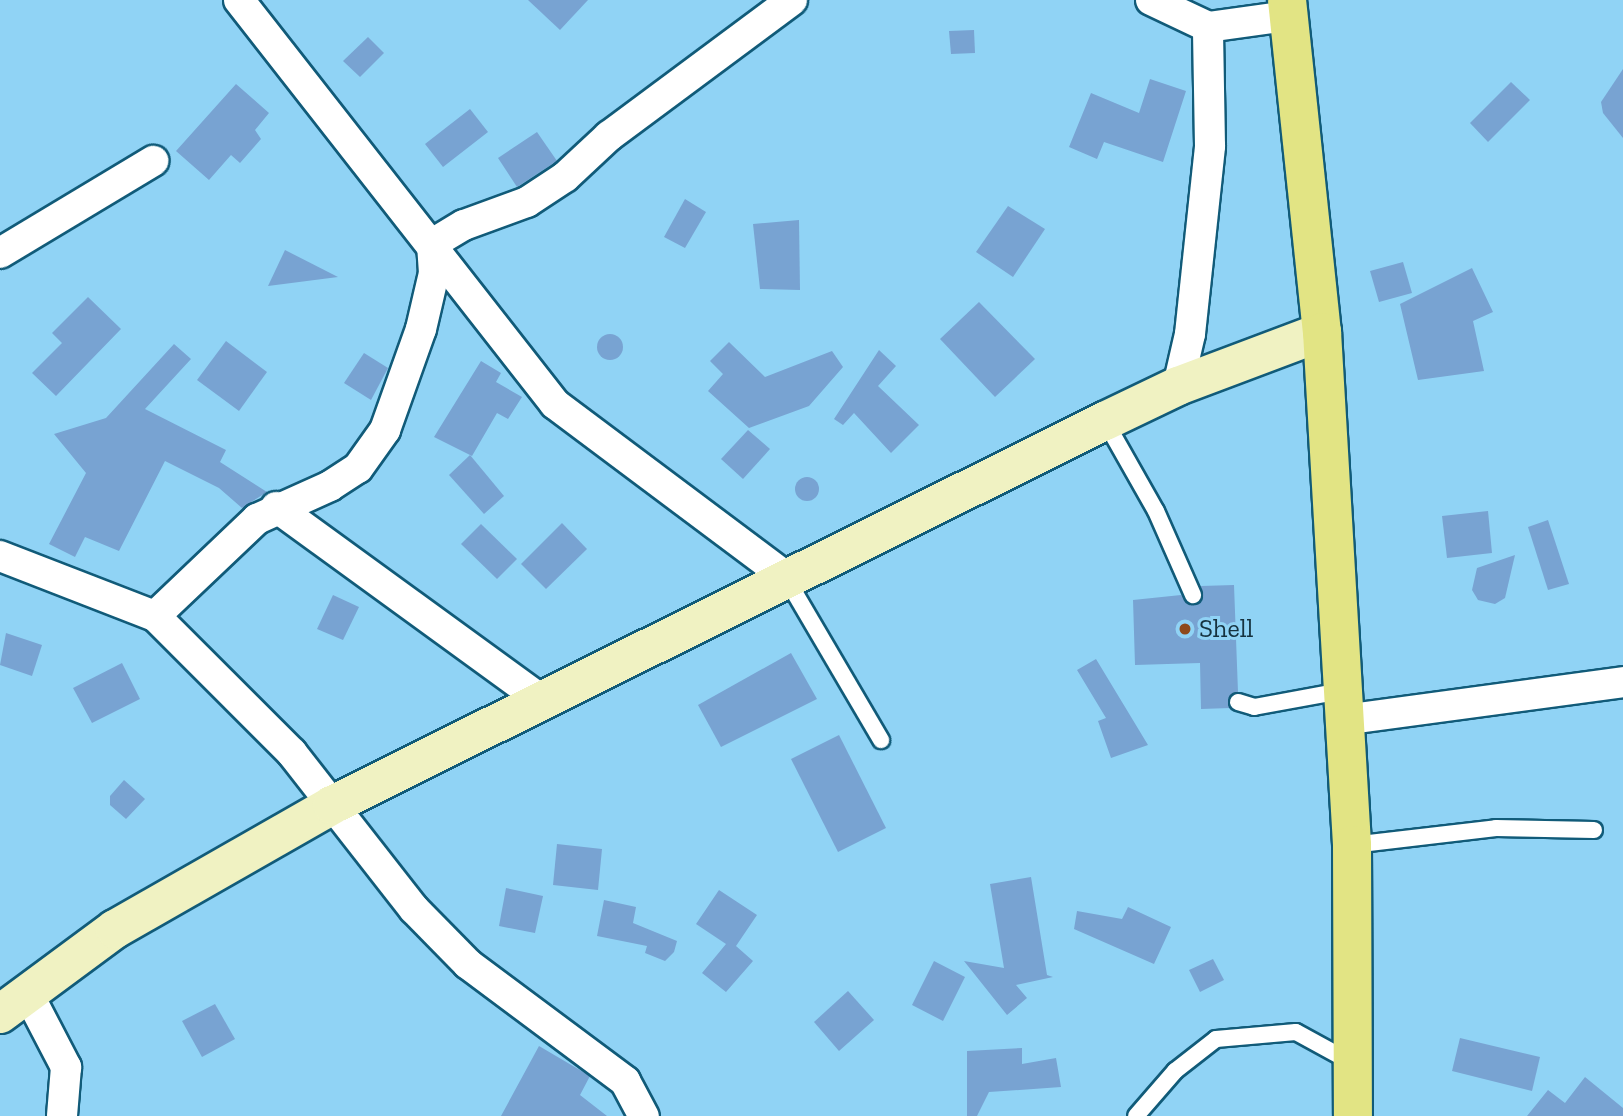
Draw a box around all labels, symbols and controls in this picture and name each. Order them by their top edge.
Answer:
place label: Shell [1199,613,1253,645]
marker: Shell [1177,621,1193,637]

